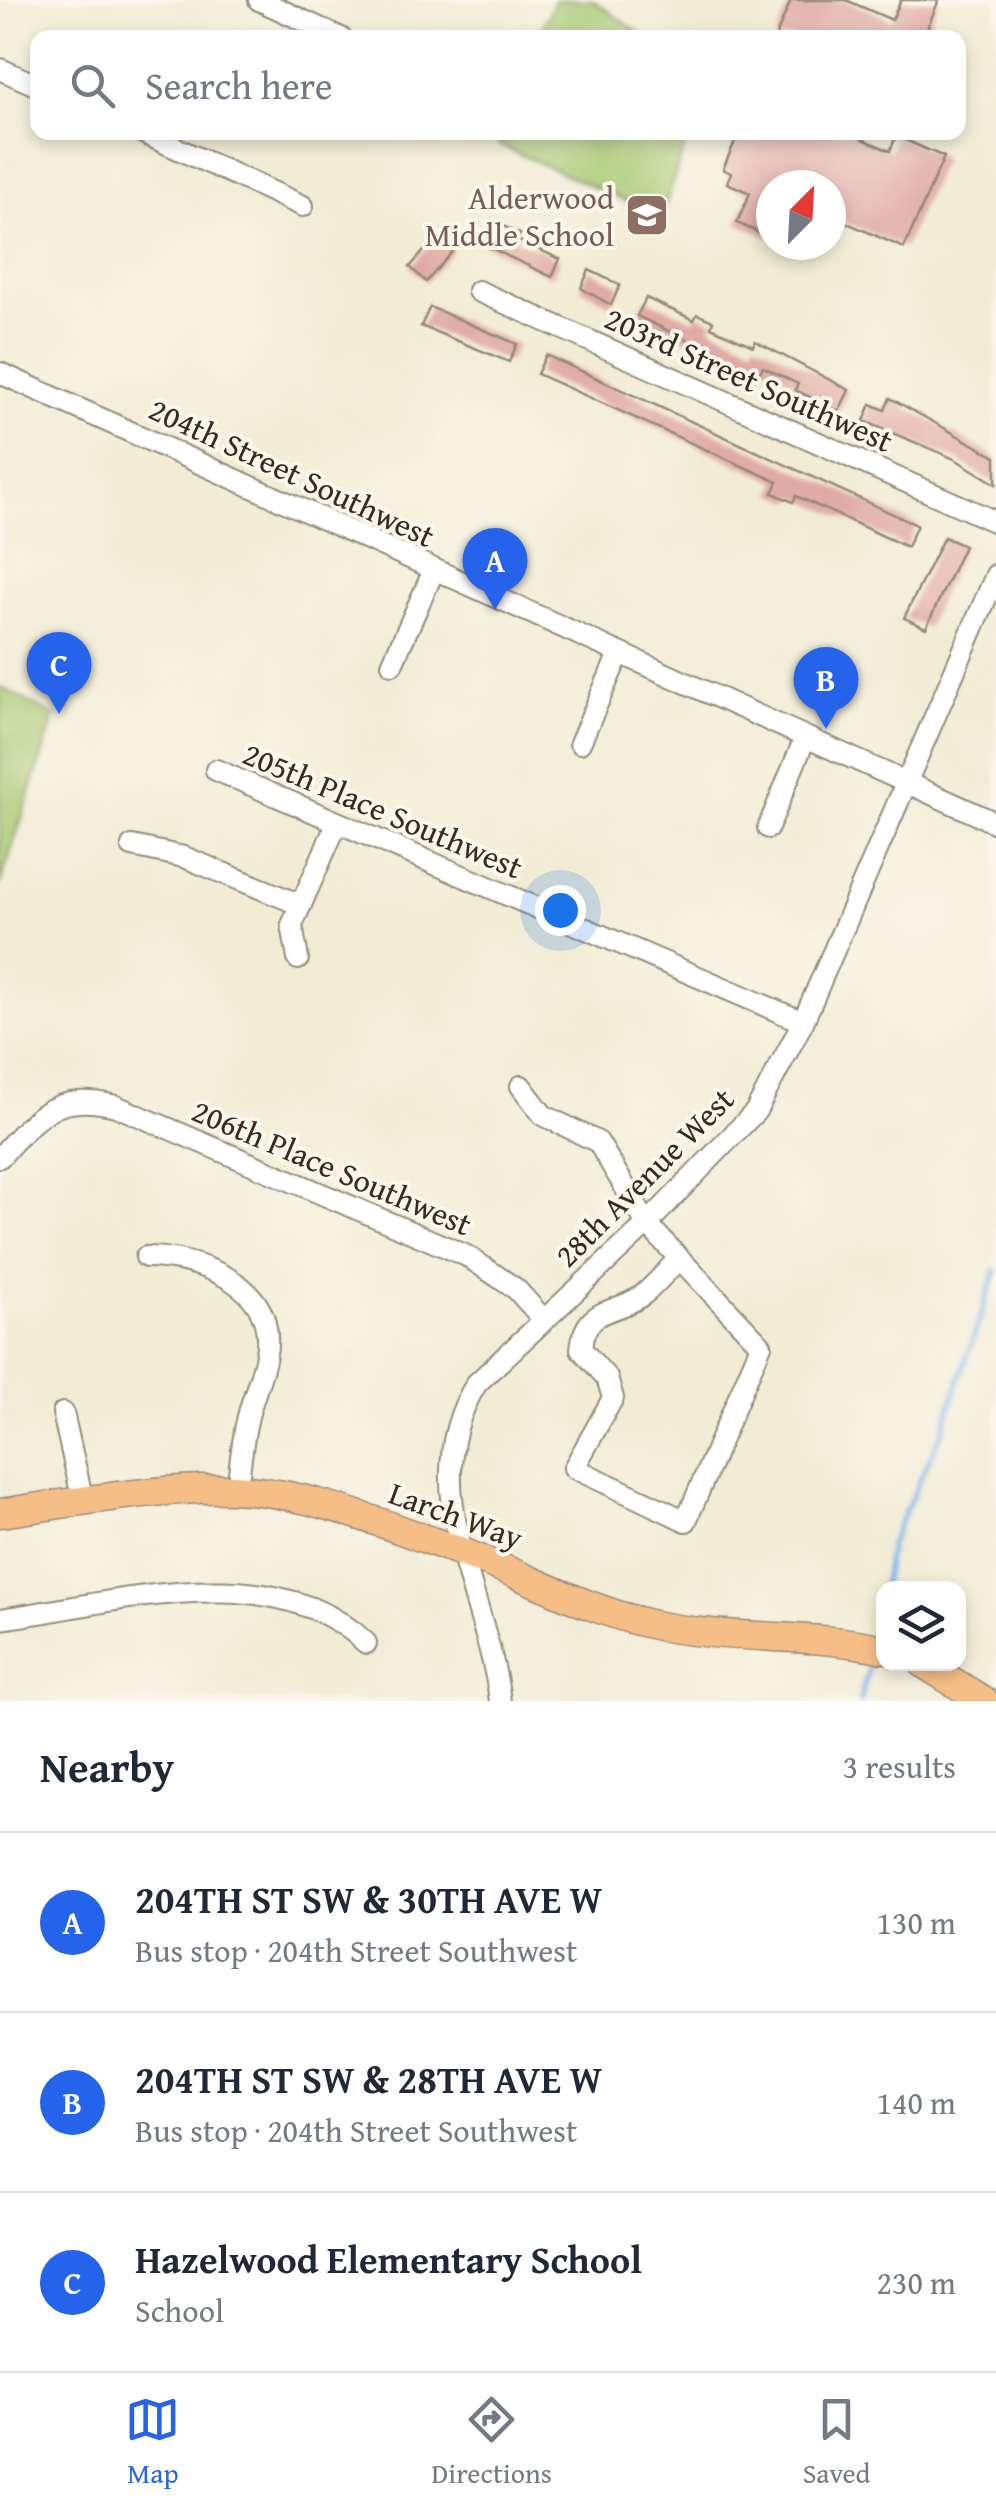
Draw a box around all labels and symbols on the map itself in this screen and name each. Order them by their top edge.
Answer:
north arrow [756,170,846,260]
place label: Alderwood Middle School [425,174,614,258]
school or university icon: Alderwood Middle School [624,192,670,238]
street label: 203rd Street Southwest [597,294,901,464]
street label: 204th Street Southwest [142,385,442,559]
pin: A [462,528,528,610]
pin: C [27,632,92,714]
pin: B [794,646,858,729]
street label: 205th Place Southwest [236,730,530,890]
your location [535,885,586,936]
street label: 28th Avenue West [543,1076,745,1278]
street label: 206th Place Southwest [185,1087,479,1247]
street label: Larch Way [383,1469,529,1561]

